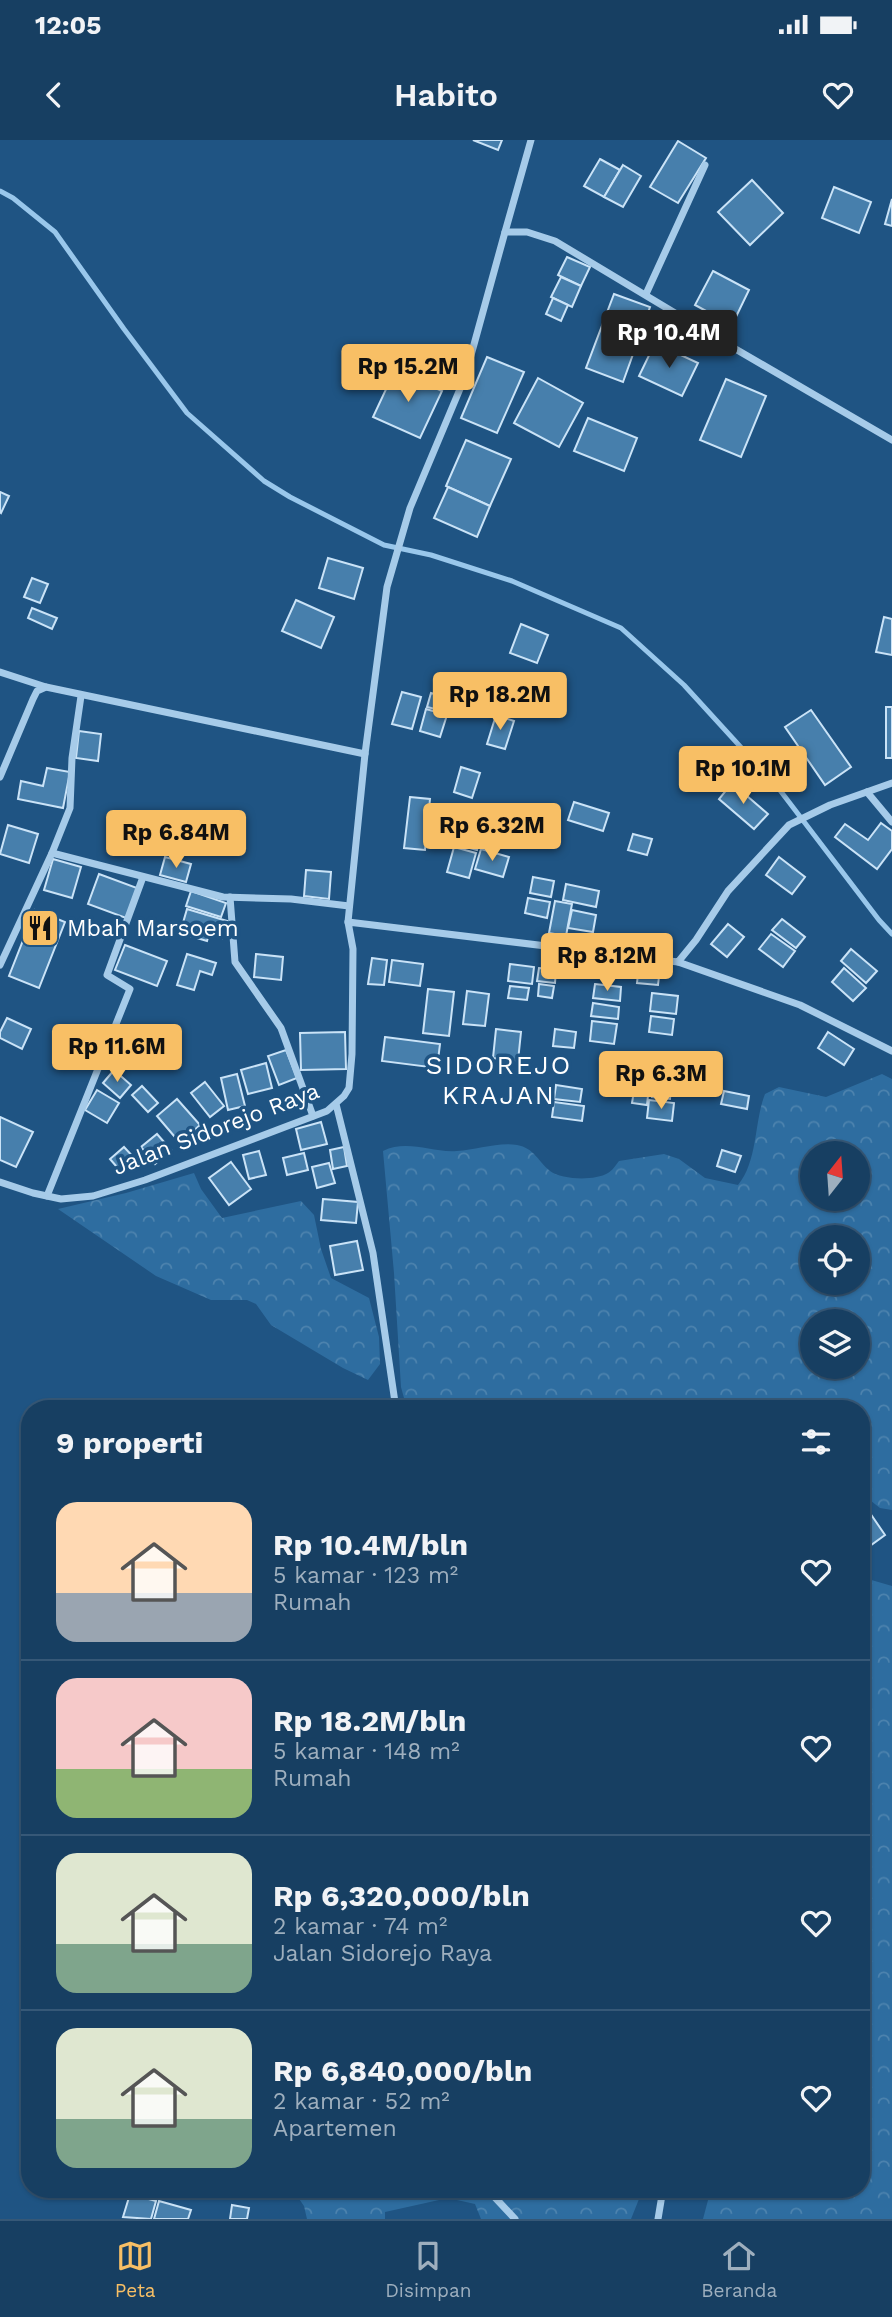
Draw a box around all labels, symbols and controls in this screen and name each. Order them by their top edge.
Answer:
text: 12:05 [35,10,101,40]
icon: back [35,76,73,114]
text: Habito [394,76,498,114]
icon: heart [819,76,857,114]
pin: Rp 10.4M [597,310,741,370]
text: Rp 10.4M [617,319,721,346]
pin: Rp 15.2M [336,344,480,404]
text: Rp 15.2M [357,353,459,380]
pin: Rp 18.2M [428,672,572,732]
text: Rp 18.2M [449,681,551,708]
pin: Rp 10.1M [671,746,815,806]
text: Rp 10.1M [695,755,791,782]
pin: Rp 6.32M [420,804,564,863]
pin: Rp 6.84M [104,810,248,870]
text: Rp 6.32M [439,812,545,839]
text: Rp 6.84M [122,819,230,846]
restaurant icon: Mbah Marsoem [19,907,61,949]
place label: Mbah Marsoem [67,915,239,942]
pin: Rp 8.12M [535,934,679,993]
text: Rp 8.12M [557,942,657,969]
pin: Rp 11.6M [45,1024,189,1084]
text: Rp 11.6M [68,1033,166,1060]
district label: SIDOREJO KRAJAN [426,1050,572,1110]
pin: Rp 6.3M [596,1052,726,1111]
text: Rp 6.3M [615,1060,707,1087]
street label: Jalan Sidorejo Raya [109,1077,323,1181]
north arrow [800,1141,870,1211]
map controls [800,1141,870,1379]
button: locate [800,1225,870,1295]
button: layers [800,1309,870,1379]
icon: filters [797,1423,835,1461]
text: 9 properti [56,1425,203,1460]
text: Rp 10.4M/bln [273,1527,468,1562]
icon: home [112,1530,196,1614]
icon: heart [797,1553,835,1591]
text: 5 kamar · 123 m² [273,1562,458,1589]
text: Rumah [273,1589,351,1616]
text: Rp 18.2M/bln [273,1703,466,1738]
icon: home [112,1706,196,1790]
icon: heart [797,1729,835,1767]
text: 5 kamar · 148 m² [273,1738,460,1765]
text: Rumah [273,1765,351,1792]
text: Rp 6,320,000/bln [273,1878,530,1913]
icon: home [112,1881,196,1965]
icon: heart [797,1904,835,1942]
text: 2 kamar · 74 m² [273,1913,447,1940]
text: Jalan Sidorejo Raya [273,1940,492,1967]
text: Rp 6,840,000/bln [273,2053,532,2088]
icon: home [112,2056,196,2140]
icon: heart [797,2079,835,2117]
text: 2 kamar · 52 m² [273,2088,450,2115]
text: Apartemen [273,2115,397,2142]
tab: Peta [115,2237,156,2302]
tab: Disimpan [385,2237,472,2302]
tab: Beranda [701,2237,777,2302]

